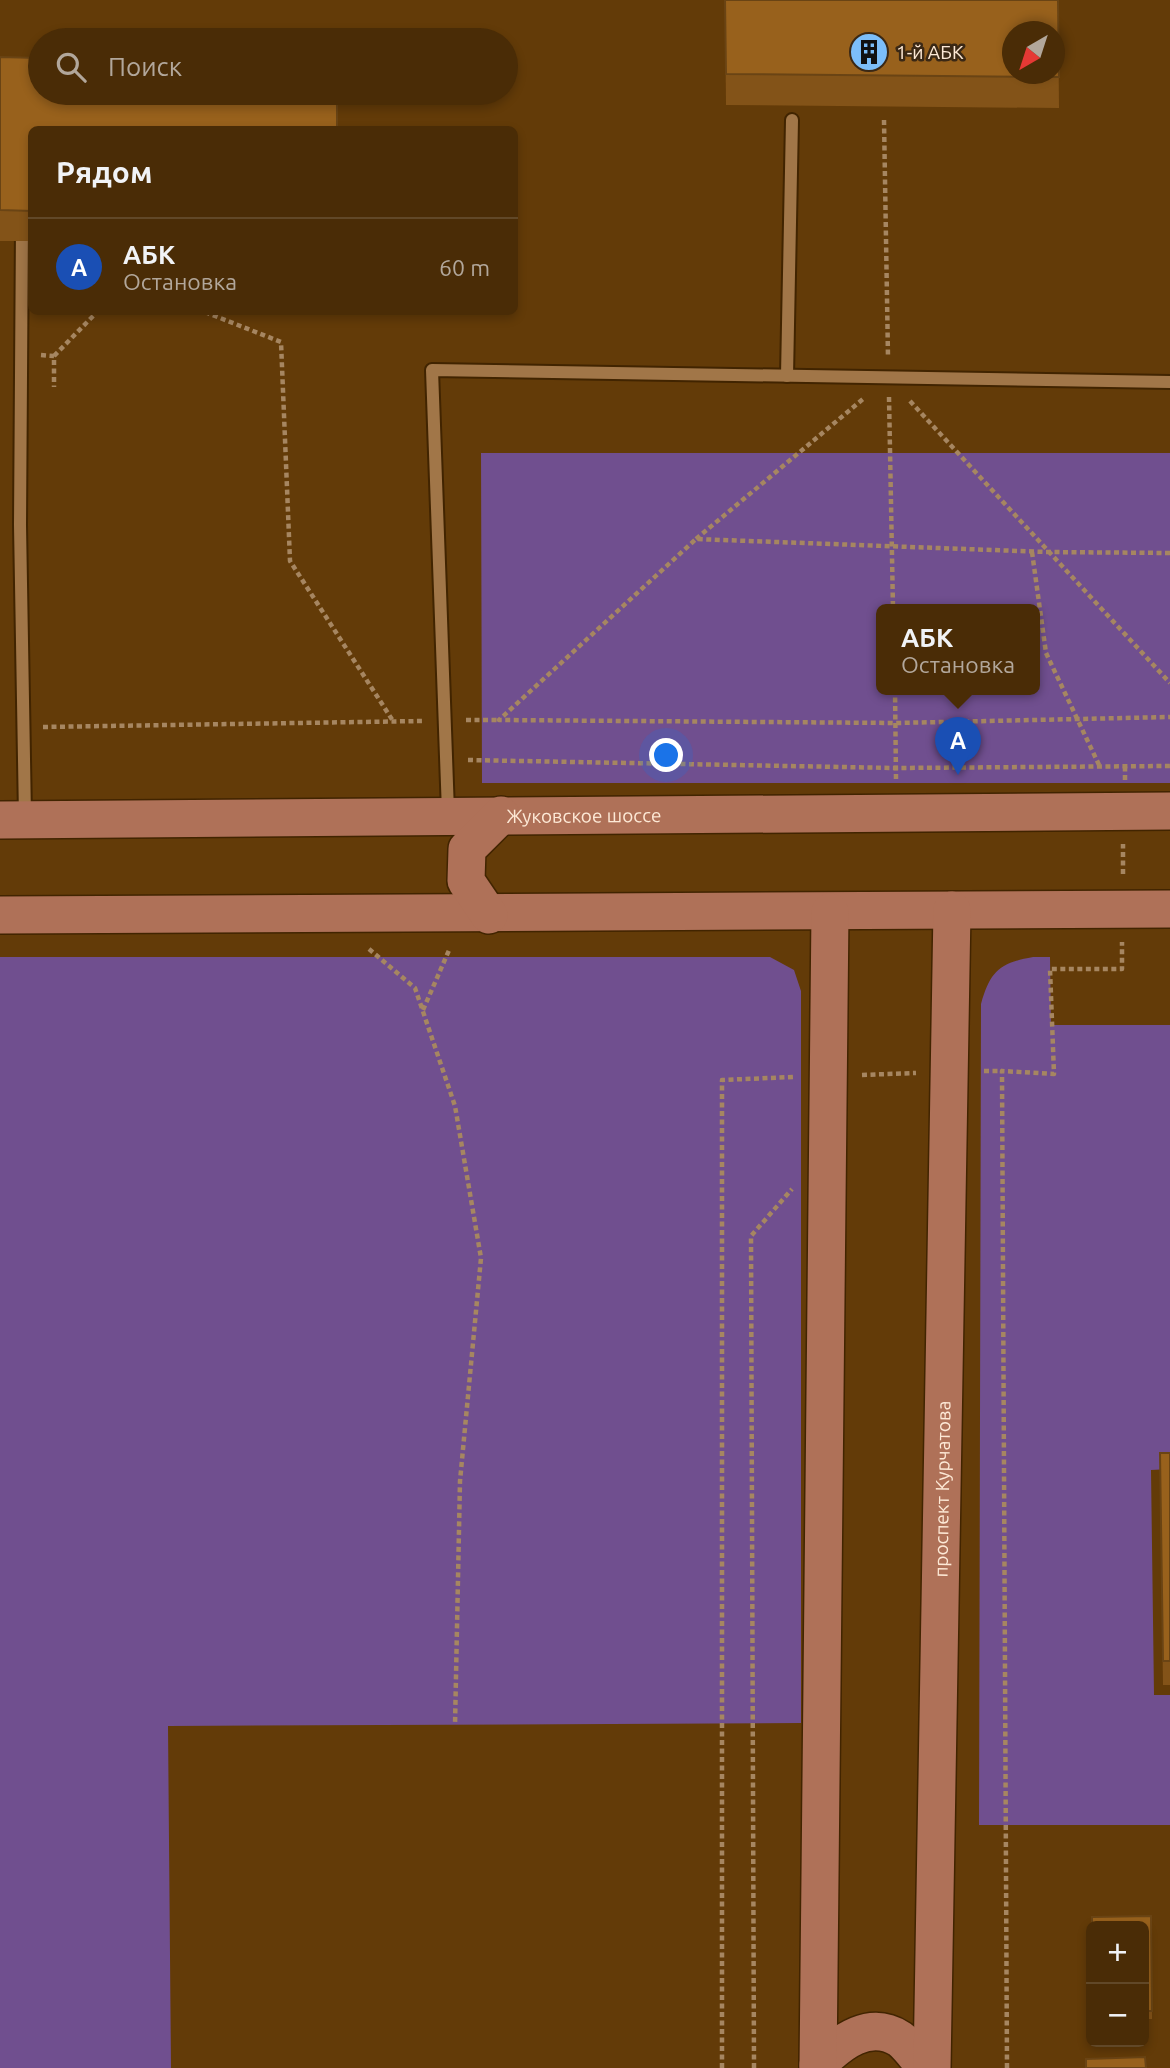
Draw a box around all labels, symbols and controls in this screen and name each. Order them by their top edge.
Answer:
north arrow [1002,21,1065,84]
search box [28,28,518,105]
building icon: 1-й АБК [848,31,890,73]
place label: 1-й АБК [896,41,964,63]
icon: search [52,48,90,86]
text: Поиск [108,52,182,81]
text: Рядом [56,155,152,189]
text: АБК [123,240,175,269]
text: A [71,255,87,280]
text: 60 m [439,255,490,280]
text: Остановка [123,269,237,294]
popup [876,604,1040,695]
text: АБК [901,623,953,652]
text: Остановка [901,652,1015,677]
pin: A [935,717,981,775]
your location [649,738,683,772]
street label: Жуковское шоссе [506,804,662,827]
street label: проспект Курчатова [929,1401,955,1578]
map controls [1086,1921,1149,2047]
button: + [1086,1921,1149,1984]
button: − [1086,1984,1149,2047]

